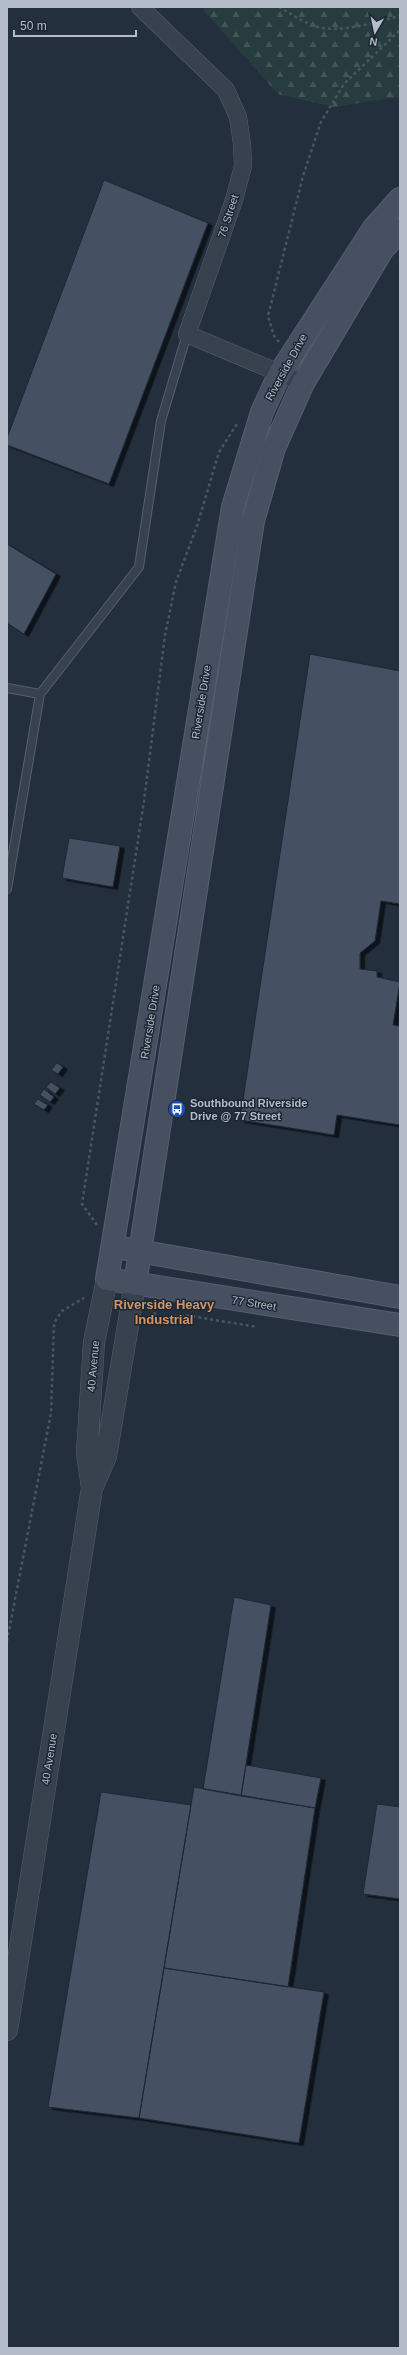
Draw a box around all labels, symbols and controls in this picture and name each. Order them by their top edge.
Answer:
scale bar [14,12,136,38]
north arrow [355,12,395,52]
text: 50 m [20,19,47,33]
text: N [369,35,378,48]
street label: 76 Street [215,193,241,239]
street label: Riverside Drive [263,331,309,403]
street label: Riverside Drive [189,664,213,740]
street label: Riverside Drive [138,984,162,1060]
place label: Southbound Riverside Drive @ 77 Street [190,1097,307,1122]
bus stop icon: Southbound Riverside Drive @ 77 Street [167,1099,187,1119]
street label: 77 Street [231,1294,277,1312]
district label: Riverside Heavy Industrial [114,1297,215,1327]
street label: 40 Avenue [85,1340,101,1392]
street label: 40 Avenue [39,1732,59,1786]

